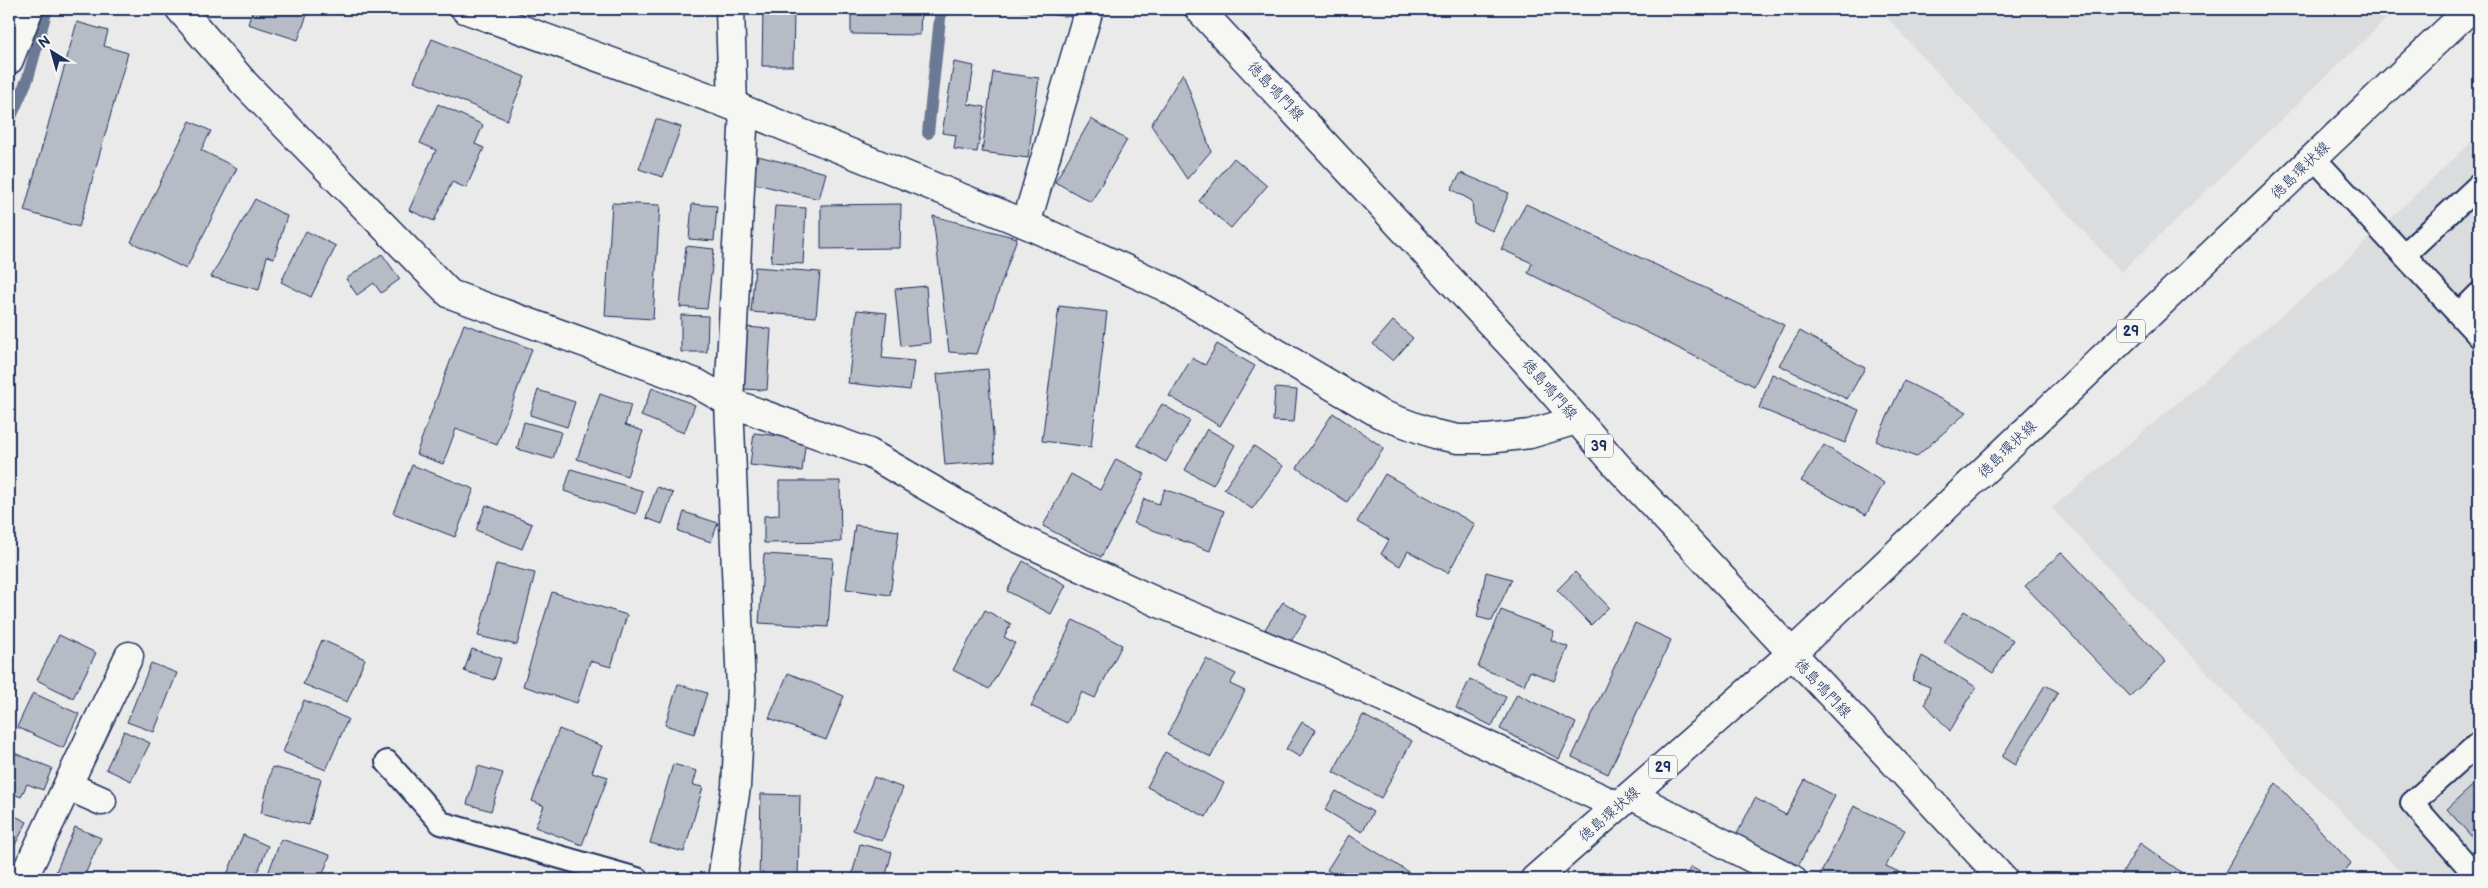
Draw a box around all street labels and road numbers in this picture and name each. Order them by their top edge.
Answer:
street label: 徳島鳴門線 [1243,57,1308,125]
street label: 徳島環状線 [2267,137,2334,203]
road number: 29 [2117,320,2145,342]
street label: 徳島鳴門線 [1518,355,1581,424]
street label: 徳島環状線 [1974,416,2041,482]
road number: 39 [1585,434,1613,458]
street label: 徳島鳴門線 [1790,654,1855,722]
road number: 29 [1649,756,1677,779]
street label: 徳島環状線 [1575,783,1644,846]

